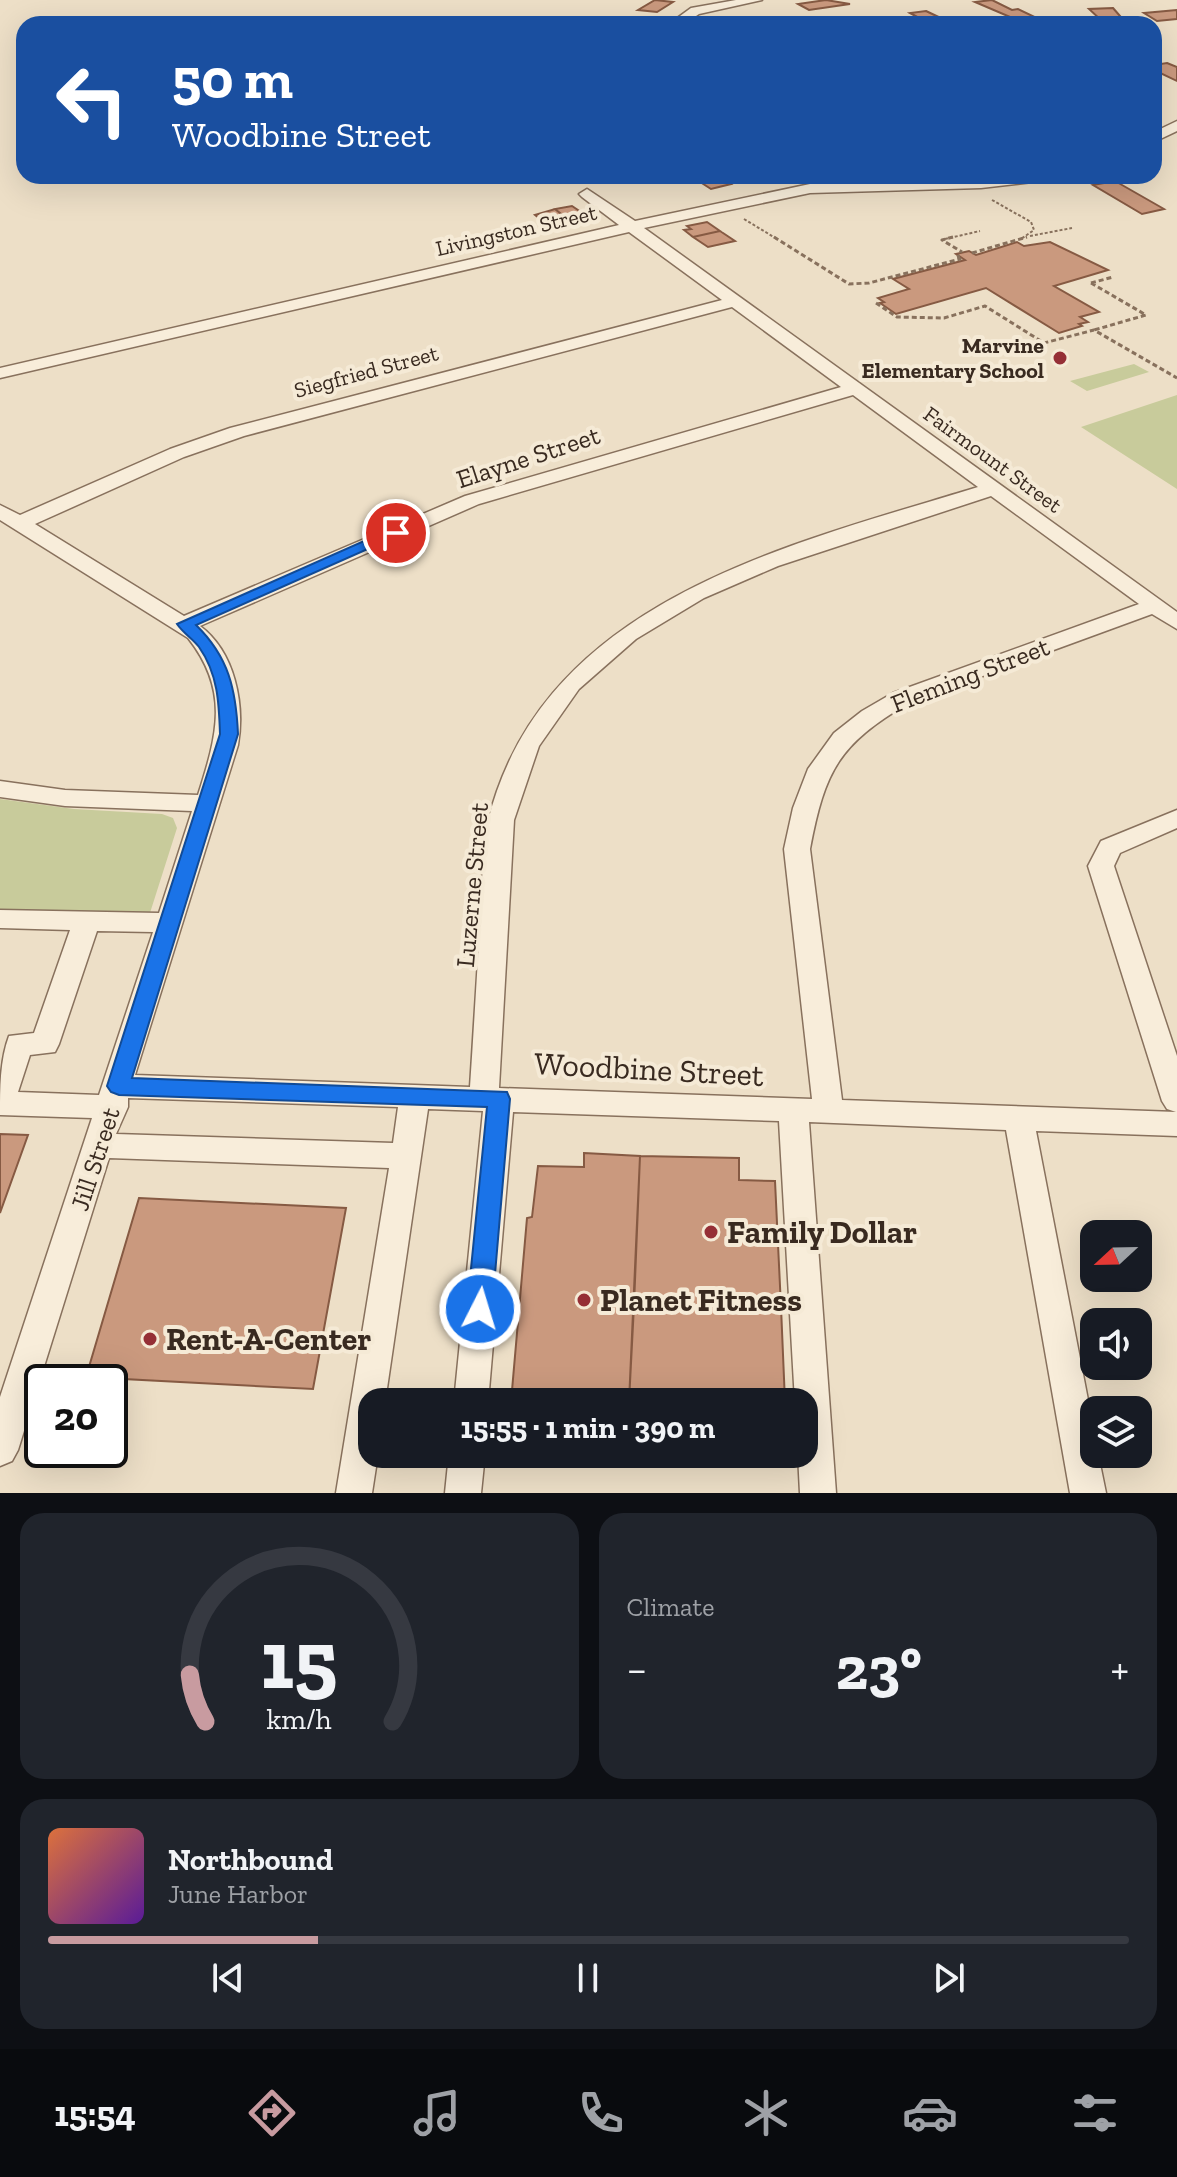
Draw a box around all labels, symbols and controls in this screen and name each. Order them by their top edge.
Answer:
text: 50 m [172,45,293,112]
icon: left [40,48,144,152]
text: Woodbine Street [172,113,431,156]
street label: Livingston Street [433,199,600,262]
place label: Marvine Elementary School [862,332,1044,384]
street label: Siegfried Street [291,339,442,404]
marker: Marvine Elementary School [1051,349,1069,367]
street label: Fairmount Street [918,400,1068,519]
street label: Elayne Street [452,419,604,495]
pin [362,499,430,567]
icon: arrive [374,511,418,555]
street label: Fleming Street [886,630,1054,720]
street label: Luzerne Street [449,801,495,969]
street label: Woodbine Street [533,1044,765,1094]
street label: Jill Street [63,1103,127,1215]
place label: Family Dollar [727,1213,917,1251]
north arrow [1080,1220,1152,1292]
map controls [1080,1220,1152,1468]
marker: Family Dollar [702,1223,720,1241]
position arrow [438,1267,522,1351]
place label: Planet Fitness [600,1281,802,1319]
marker: Planet Fitness [575,1291,593,1309]
button: sound [1080,1308,1152,1380]
place label: Rent-A-Center [166,1320,371,1358]
marker: Rent-A-Center [141,1330,159,1348]
speed limit sign: 20 [24,1364,128,1468]
button: layers [1080,1396,1152,1468]
text: 15:55 · 1 min · 390 m [461,1410,715,1446]
text: Climate [627,1591,714,1623]
text: 15 [261,1609,338,1709]
text: 23° [836,1632,922,1704]
text: − [627,1642,647,1695]
text: + [1110,1642,1129,1695]
text: km/h [267,1702,332,1736]
text: Northbound [168,1842,333,1878]
text: June Harbor [168,1878,308,1910]
icon: previous [206,1956,250,2000]
icon: pause [566,1956,610,2000]
icon: next [927,1956,971,2000]
icon: directions [244,2085,300,2141]
icon: music [409,2085,465,2141]
icon: phone [573,2085,629,2141]
icon: climate [738,2085,794,2141]
icon: car [902,2085,958,2141]
icon: filters [1067,2085,1123,2141]
text: 15:54 [54,2092,136,2135]

